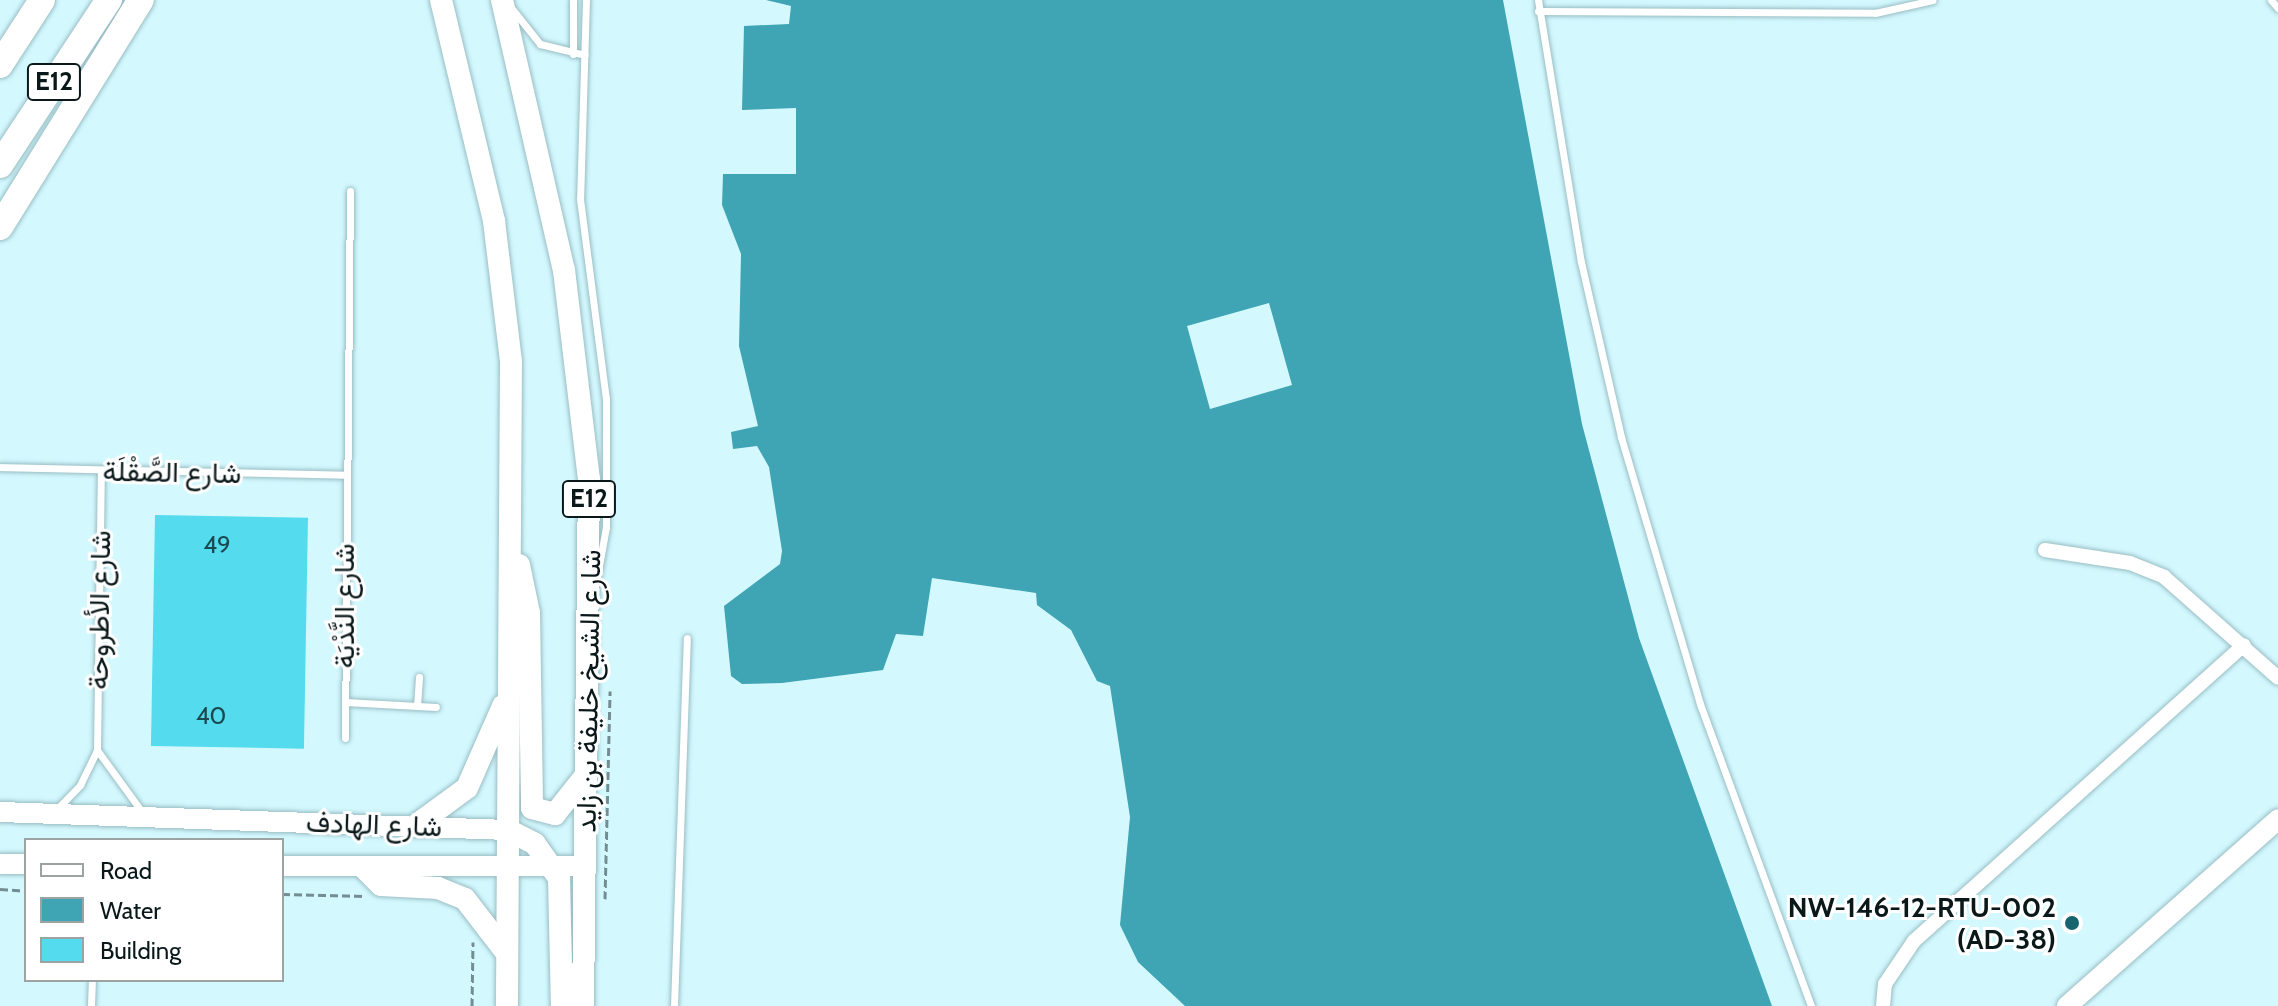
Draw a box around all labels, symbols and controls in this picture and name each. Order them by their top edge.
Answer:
road number: E12 [26,60,82,104]
street label: شارع الصَّقْلَة [102,454,242,490]
road number: E12 [561,477,617,521]
street label: شارع الأطروحة [81,530,117,690]
house number: 49 [203,531,231,559]
street label: شارع النَّدْيَة [327,544,361,668]
street label: شارع الشيخ خليفة بن زايد [569,549,607,833]
house number: 40 [196,702,226,730]
street label: شارع الهادف [305,805,443,843]
legend [24,838,284,982]
text: Road [100,856,152,885]
place label: NW-146-12-RTU-002 (AD-38) [1788,890,2056,956]
text: Water [100,896,161,925]
marker: NW-146-12-RTU-002 (AD-38) [2063,914,2081,932]
text: Building [100,936,181,965]

